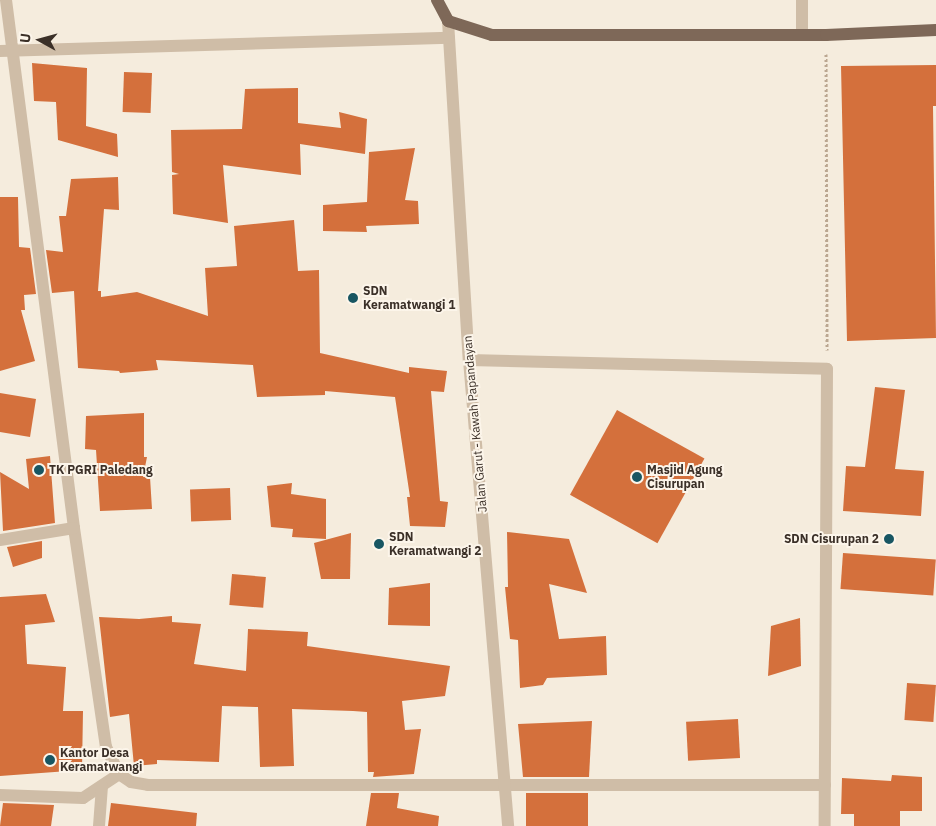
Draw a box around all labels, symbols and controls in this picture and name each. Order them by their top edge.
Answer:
north arrow [15,15,65,65]
text: U [16,32,35,44]
place label: SDN Keramatwangi 1 [363,284,455,312]
marker: SDN Keramatwangi 1 [347,292,359,304]
street label: Jalan Garut - Kawah Papandayan [460,335,490,513]
place label: TK PGRI Paledang [49,463,153,477]
place label: Masjid Agung Cisurupan [647,463,722,491]
marker: TK PGRI Paledang [33,464,45,476]
marker: Masjid Agung Cisurupan [631,471,643,483]
place label: SDN Keramatwangi 2 [389,530,481,558]
place label: SDN Cisurupan 2 [784,532,879,546]
marker: SDN Cisurupan 2 [883,533,895,545]
marker: SDN Keramatwangi 2 [373,538,385,550]
place label: Kantor Desa Keramatwangi [60,746,142,774]
marker: Kantor Desa Keramatwangi [44,754,56,766]

